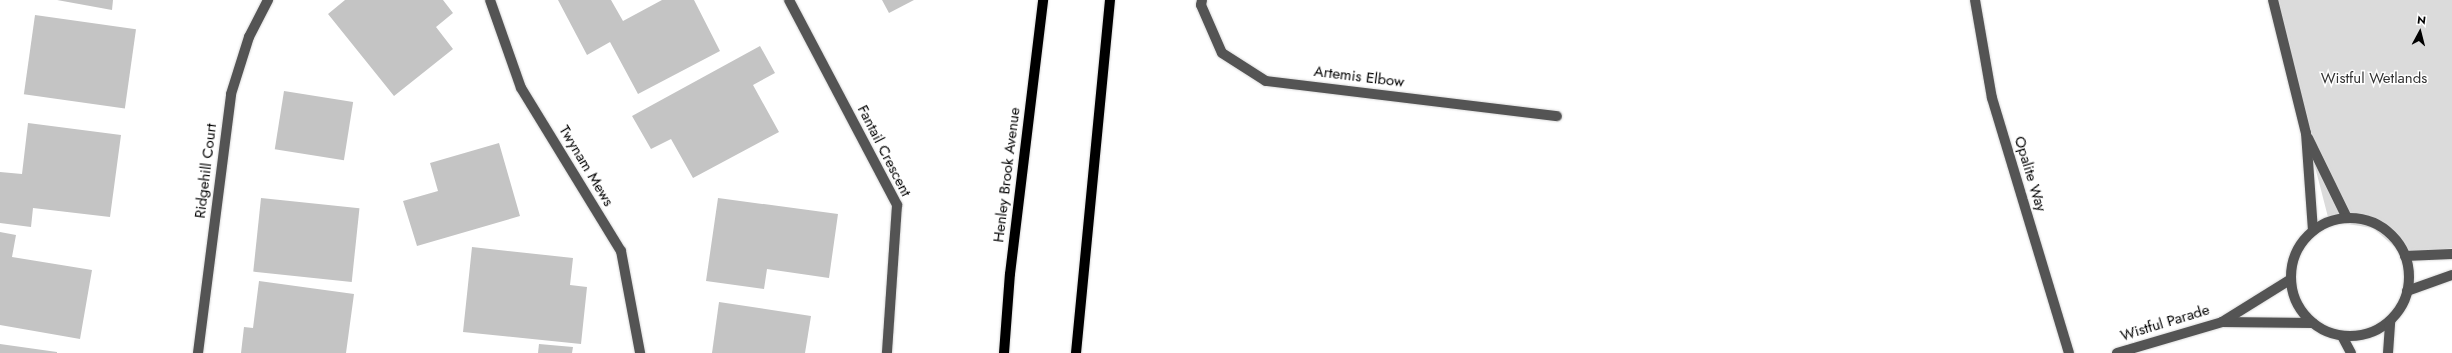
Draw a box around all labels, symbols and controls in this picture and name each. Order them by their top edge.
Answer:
north arrow [2400,12,2440,52]
text: N [2416,12,2427,29]
street label: Artemis Elbow [1313,63,1405,91]
park label: Wistful Wetlands [2321,70,2427,88]
street label: Fantail Crescent [853,102,915,200]
street label: Henley Brook Avenue [990,106,1024,244]
street label: Twynam Mews [555,122,617,210]
street label: Ridgehill Court [191,123,221,219]
street label: Opalite Way [2010,134,2050,214]
street label: Wistful Parade [2118,301,2212,345]

